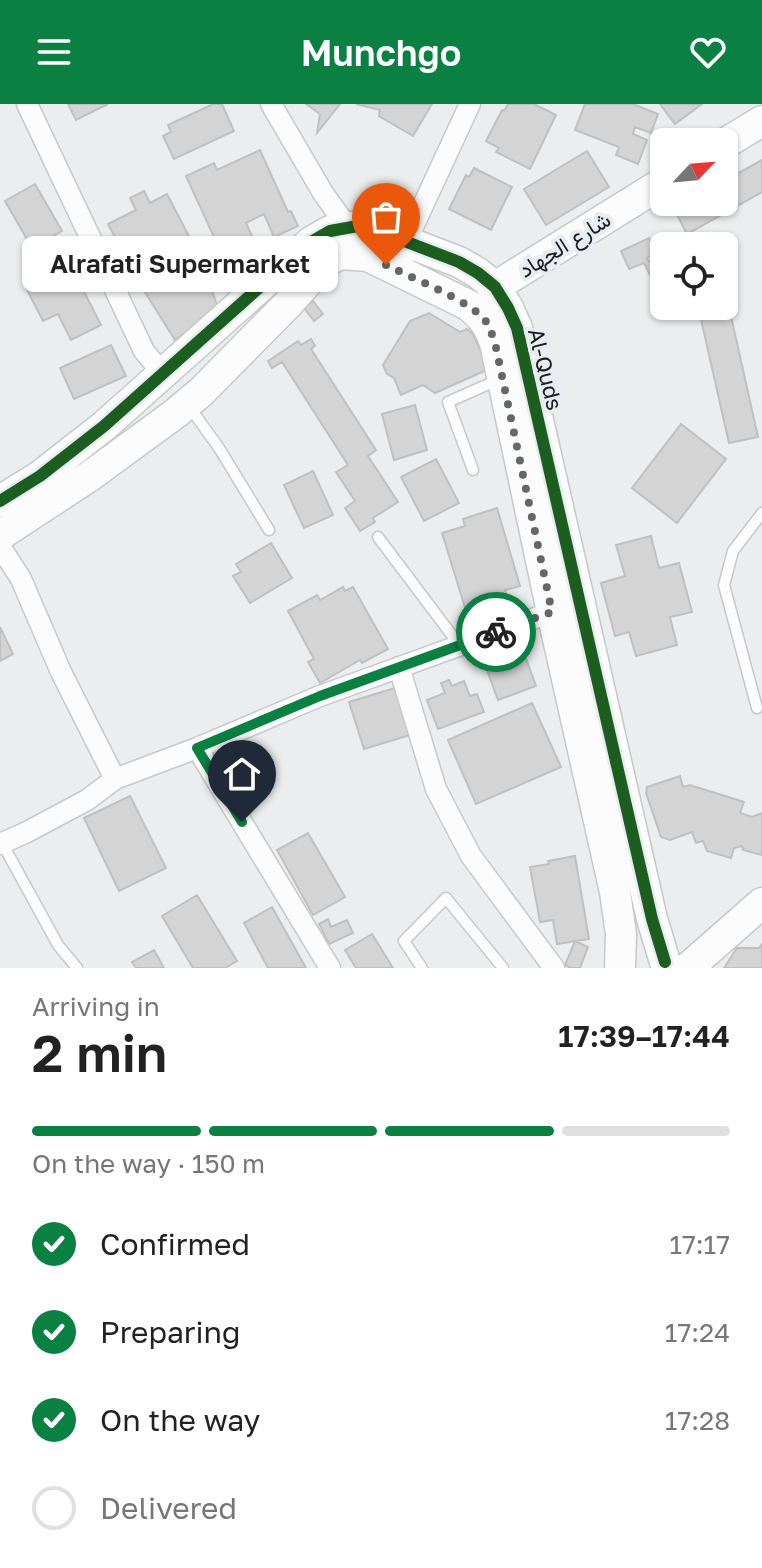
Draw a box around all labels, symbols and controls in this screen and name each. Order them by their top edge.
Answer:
icon: menu [32,30,76,74]
icon: heart [686,30,730,74]
text: Munchgo [301,31,461,74]
north arrow [650,128,738,216]
map controls [650,128,738,320]
pin [352,183,420,265]
icon: bag [364,195,408,239]
street label: شارع الجهاد [513,205,616,285]
button: locate [650,232,738,320]
callout: Alrafati Supermarket [22,237,338,293]
text: Alrafati Supermarket [50,248,310,279]
street label: Al-Quds [523,325,569,413]
courier [456,592,536,672]
icon: bike [474,610,518,654]
pin [208,740,276,822]
icon: home [220,752,264,796]
text: Arriving in [32,991,160,1022]
text: 17:39–17:44 [558,1018,730,1054]
text: 2 min [32,1021,167,1083]
text: On the way · 150 m [32,1148,265,1179]
icon: check [32,1222,76,1266]
text: Confirmed [100,1226,250,1262]
text: 17:17 [669,1229,730,1260]
icon: check [32,1310,76,1354]
text: Preparing [100,1314,241,1350]
text: 17:24 [665,1317,730,1348]
icon: check [32,1398,76,1442]
text: On the way [100,1402,260,1438]
text: 17:28 [665,1405,730,1436]
text: Delivered [100,1490,237,1526]

